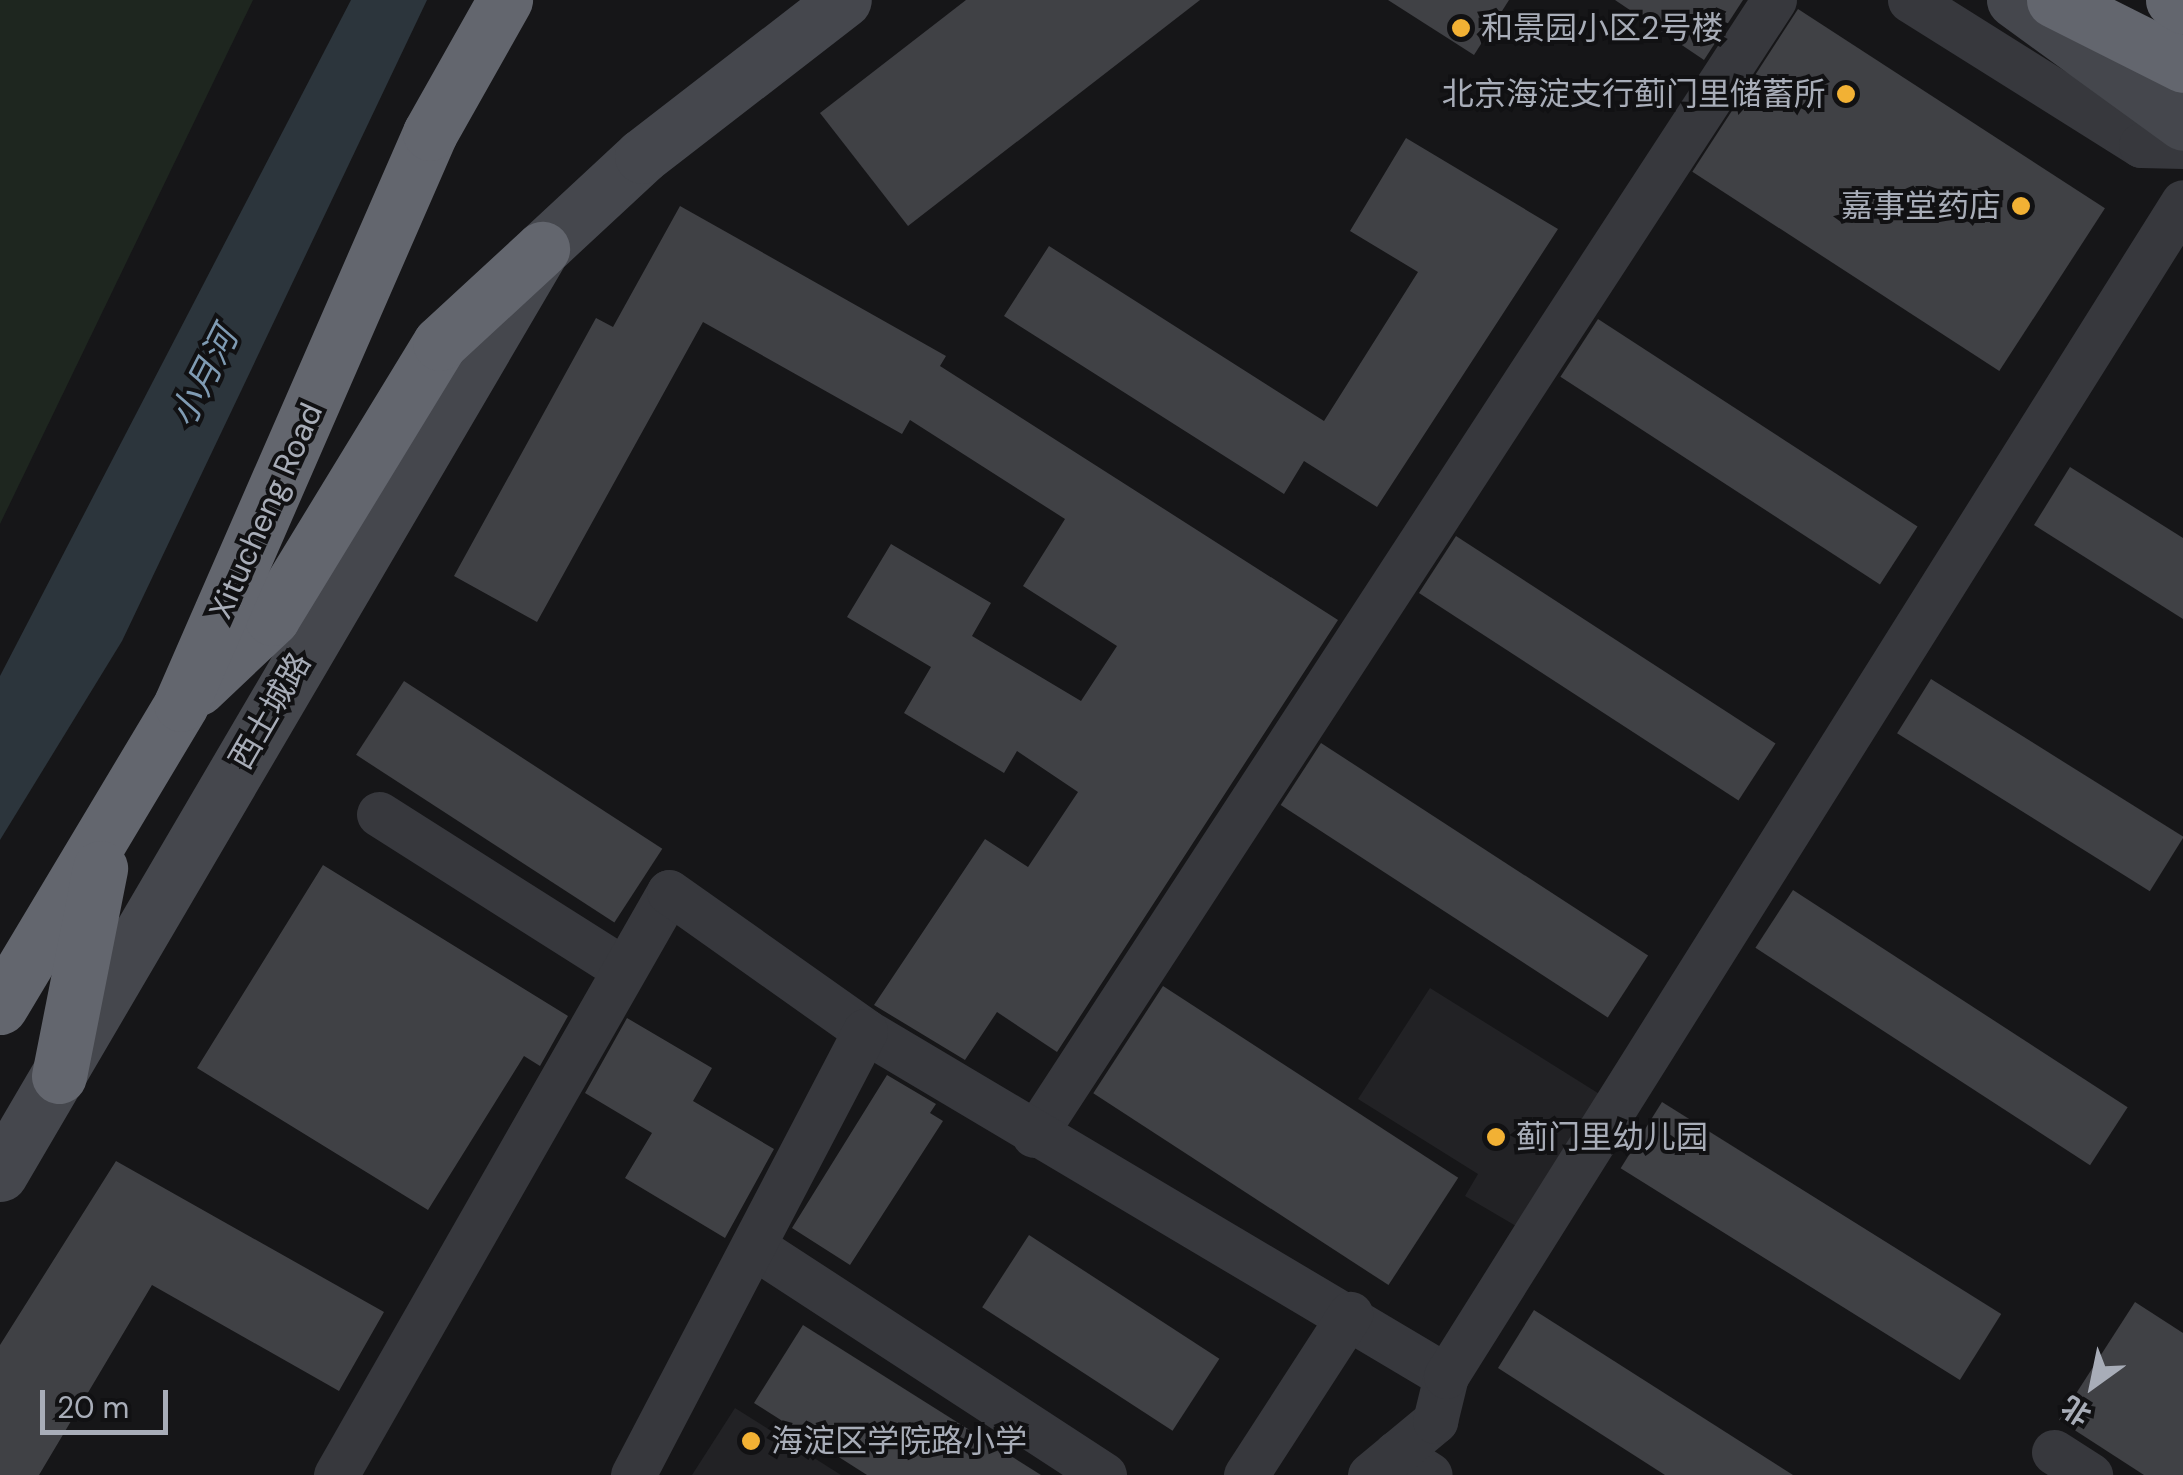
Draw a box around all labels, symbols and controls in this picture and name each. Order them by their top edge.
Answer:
place label: 和景园小区2号楼 [1481,9,1723,47]
marker: 和景园小区2号楼 [1450,17,1472,39]
place label: 北京海淀支行蓟门里储蓄所 [1442,75,1826,113]
marker: 北京海淀支行蓟门里储蓄所 [1835,83,1857,105]
place label: 嘉事堂药店 [1841,187,2001,225]
marker: 嘉事堂药店 [2010,195,2032,217]
water label: 小月河 [161,321,247,433]
street label: Xitucheng Road [201,397,331,625]
street label: 西土城路 [221,646,319,776]
place label: 蓟门里幼儿园 [1516,1118,1708,1156]
marker: 蓟门里幼儿园 [1485,1126,1507,1148]
north arrow [2043,1335,2143,1435]
scale bar [45,1370,172,1432]
text: 北 [2055,1387,2098,1434]
text: 20 m [57,1388,129,1427]
place label: 海淀区学院路小学 [771,1422,1027,1460]
marker: 海淀区学院路小学 [740,1430,762,1452]

